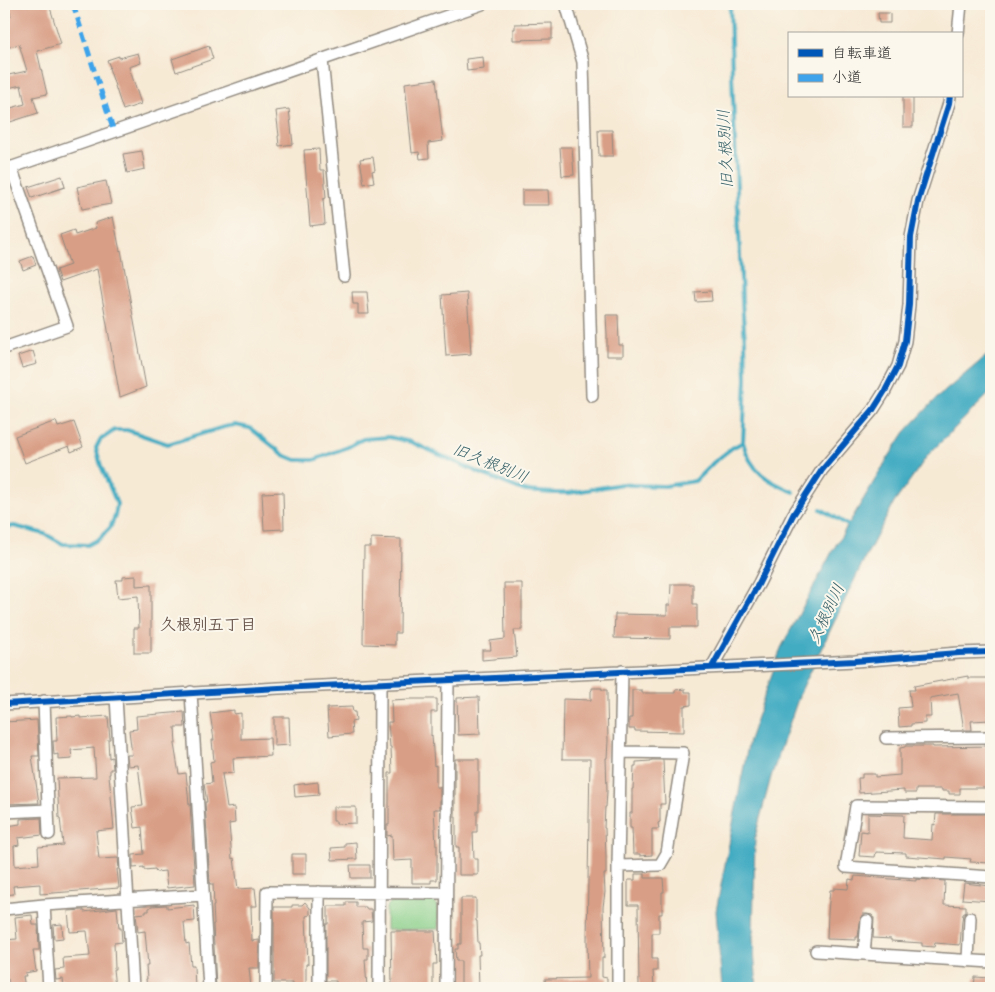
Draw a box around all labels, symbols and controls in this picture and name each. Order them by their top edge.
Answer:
legend [788,32,962,98]
text: 自転車道 [832,42,892,62]
text: 小道 [832,66,862,86]
water label: 旧久根別川 [711,108,737,190]
water label: 旧久根別川 [450,437,532,487]
water label: 久根別川 [802,580,848,646]
district label: 久根別五丁目 [160,613,256,634]

